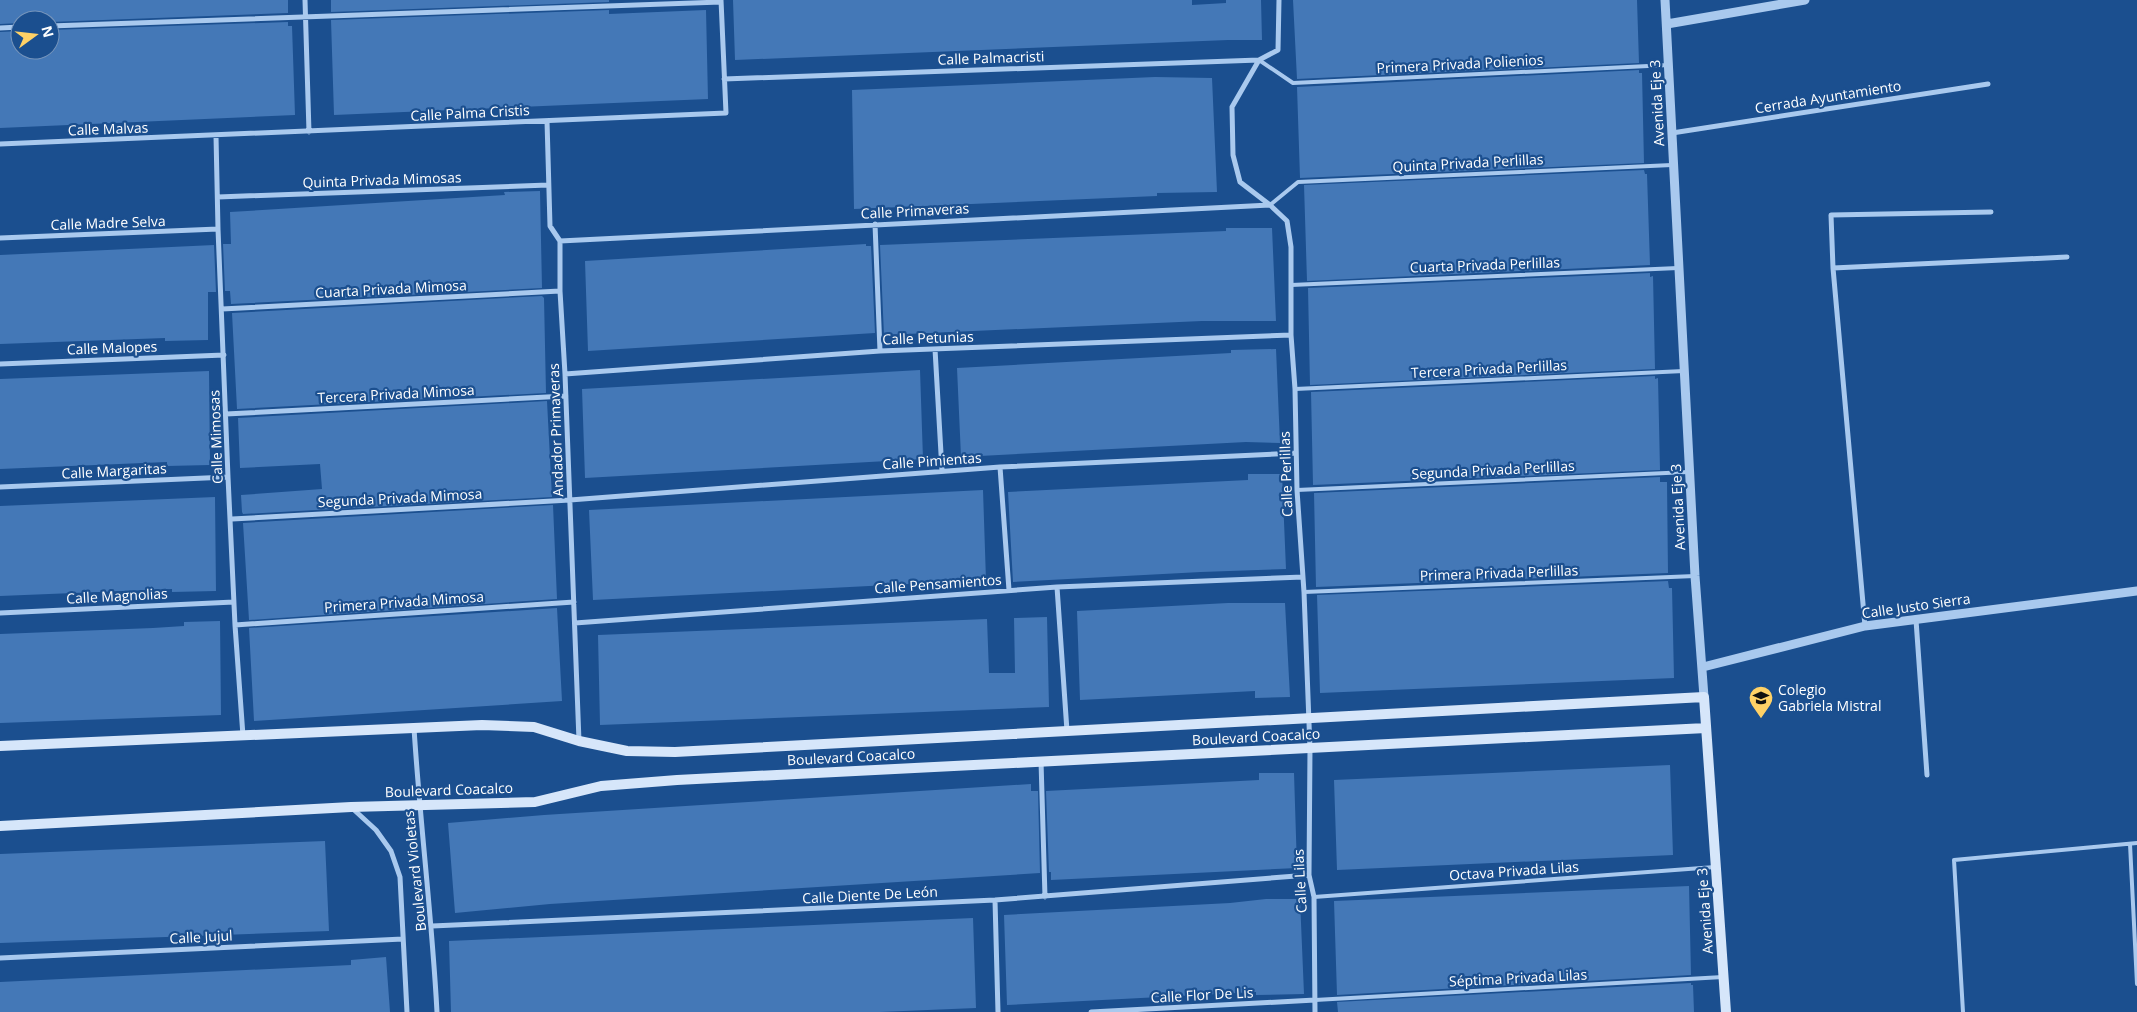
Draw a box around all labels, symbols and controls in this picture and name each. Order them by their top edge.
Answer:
north arrow [10,10,60,60]
text: N [37,24,59,39]
street label: Calle Palmacristi [937,46,1045,69]
street label: Primera Privada Polienios [1376,50,1544,77]
street label: Avenida Eje 3 [1645,59,1668,147]
street label: Cerrada Ayuntamiento [1753,76,1903,117]
street label: Calle Palma Cristis [410,100,530,125]
street label: Calle Malvas [67,118,149,139]
street label: Quinta Privada Perlillas [1392,149,1544,176]
street label: Quinta Privada Mimosas [302,167,462,192]
street label: Calle Primaveras [860,198,970,223]
street label: Calle Madre Selva [50,211,166,234]
street label: Cuarta Privada Perlillas [1410,252,1561,277]
street label: Cuarta Privada Mimosa [315,275,467,302]
street label: Calle Petunias [882,326,974,349]
street label: Calle Malopes [66,336,158,359]
street label: Tercera Privada Perlillas [1411,355,1568,382]
street label: Andador Primaveras [544,363,567,497]
street label: Tercera Privada Mimosa [317,380,475,407]
street label: Calle Mimosas [204,389,227,484]
street label: Calle Perlillas [1274,431,1296,517]
street label: Calle Pimientas [882,448,983,473]
street label: Segunda Privada Perlillas [1411,456,1575,483]
street label: Calle Margaritas [61,458,167,483]
street label: Avenida Eje 3 [1666,463,1689,551]
street label: Segunda Privada Mimosa [317,484,483,511]
street label: Primera Privada Perlillas [1419,560,1579,585]
street label: Calle Pensamientos [874,570,1003,597]
street label: Calle Magnolias [66,583,169,608]
street label: Primera Privada Mimosa [323,586,484,617]
street label: Calle Justo Sierra [1860,588,1971,623]
place label: Colegio Gabriela Mistral [1778,680,1881,715]
school or university icon: Colegio Gabriela Mistral [1748,685,1774,719]
street label: Boulevard Coacalco [1191,724,1321,749]
street label: Boulevard Coacalco [786,744,916,769]
street label: Boulevard Coacalco [385,778,513,801]
street label: Boulevard Violetas [399,809,430,932]
street label: Calle Lilas [1288,848,1311,913]
street label: Octava Privada Lilas [1448,856,1580,885]
street label: Avenida Eje 3 [1692,867,1717,955]
street label: Calle Diente De León [802,881,938,908]
street label: Calle Jujul [169,925,233,948]
street label: Séptima Privada Lilas [1448,964,1588,991]
street label: Calle Flor De Lis [1150,982,1254,1007]

